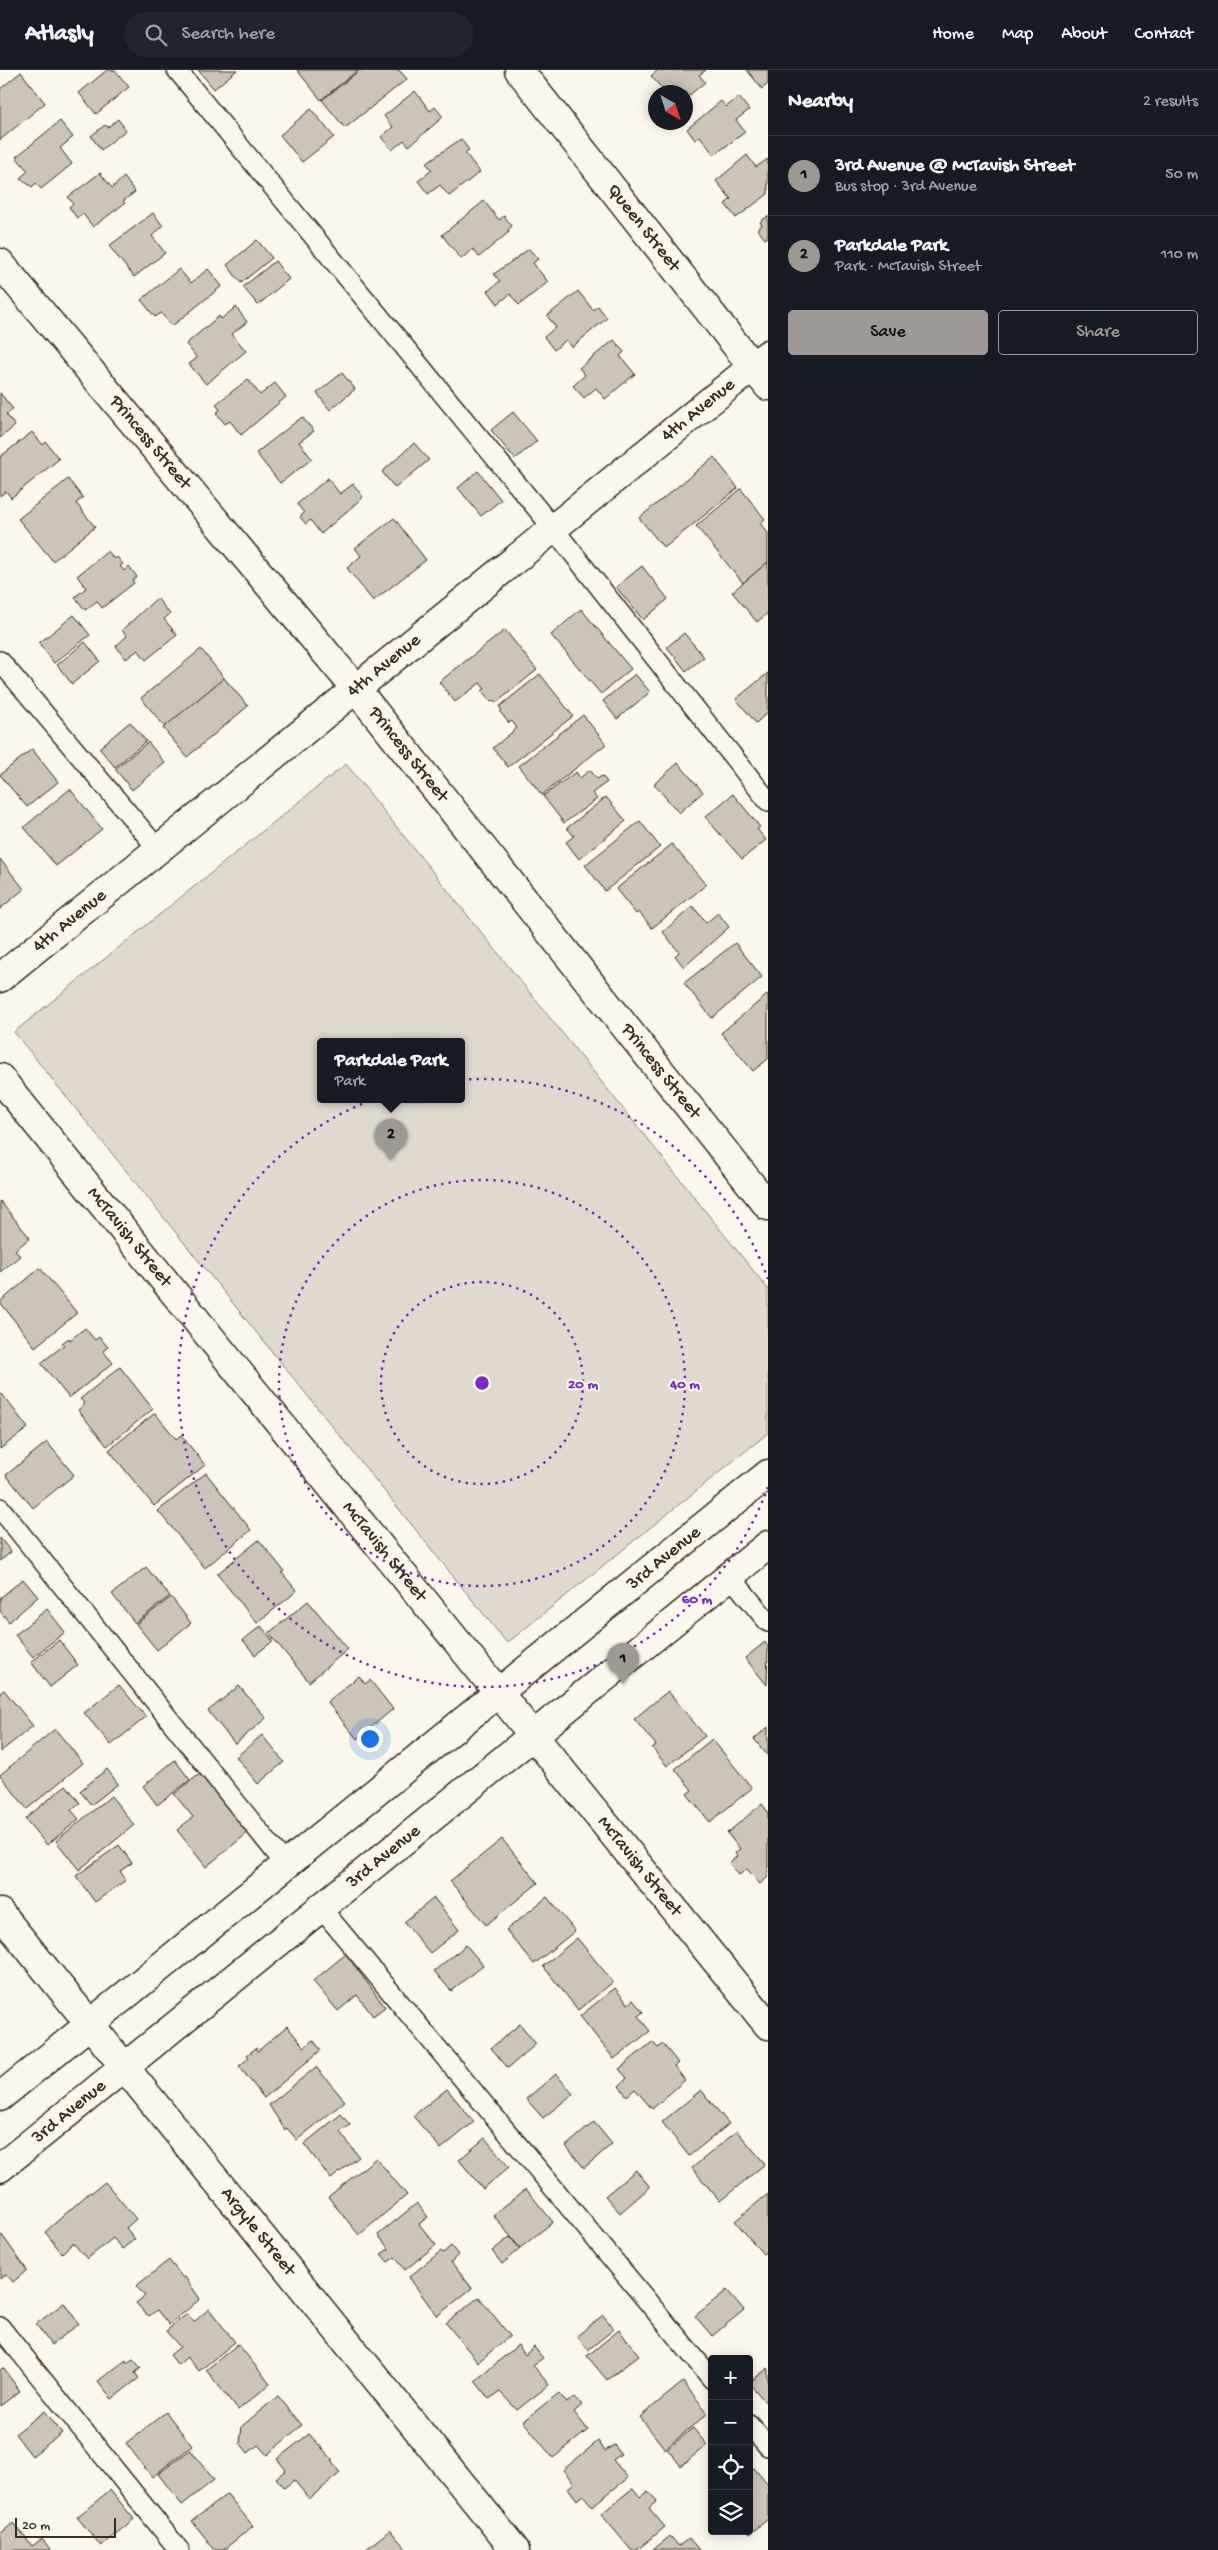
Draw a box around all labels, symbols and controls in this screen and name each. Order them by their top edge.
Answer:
search box [124,12,474,57]
text: Atlasly [25,20,94,49]
icon: search [142,21,170,49]
text: Search here [182,23,275,46]
text: Home [932,24,974,45]
text: Map [1002,24,1033,45]
text: About [1061,24,1107,45]
text: Contact [1135,24,1193,45]
north arrow [648,85,693,130]
text: Nearby [788,90,853,115]
text: 2 results [1143,93,1198,112]
text: 3rd Avenue @ McTavish Street [835,155,1075,178]
text: 1 [801,166,807,185]
text: 50 m [1165,166,1198,185]
text: Bus stop · 3rd Avenue [835,178,977,197]
street label: Queen Street [602,179,686,278]
text: Parkdale Park [835,235,948,258]
text: 2 [800,246,808,265]
text: 110 m [1161,246,1198,265]
text: Park · McTavish Street [835,258,981,277]
button: Save [788,310,988,355]
button: Share [998,310,1198,355]
street label: 4th Avenue [657,373,740,447]
street label: Princess Street [103,390,197,496]
street label: 4th Avenue [343,629,426,703]
street label: Princess Street [363,701,455,809]
street label: 4th Avenue [28,884,112,958]
street label: Princess Street [615,1018,707,1126]
popup [317,1038,465,1103]
text: Parkdale Park [335,1050,447,1073]
text: Park [335,1073,365,1092]
pin: 2 [375,1119,407,1160]
street label: McTavish Street [82,1182,178,1294]
centre of rings [473,1374,491,1392]
text: 20 m [568,1376,598,1394]
text: 40 m [669,1376,700,1394]
street label: McTavish Street [337,1497,433,1608]
street label: 3rd Avenue [621,1521,706,1596]
text: 60 m [682,1591,713,1609]
pin: 1 [607,1643,639,1684]
your location [357,1726,383,1752]
street label: McTavish Street [592,1812,688,1923]
street label: 3rd Avenue [341,1820,426,1895]
street label: 3rd Avenue [26,2075,111,2150]
street label: Argyle Street [215,2183,302,2283]
map controls [708,2355,753,2535]
button: + [708,2355,753,2400]
button: − [708,2400,753,2445]
button: locate [708,2445,753,2490]
button: layers [708,2490,753,2535]
scale bar [15,2515,116,2538]
text: 20 m [22,2518,50,2535]

